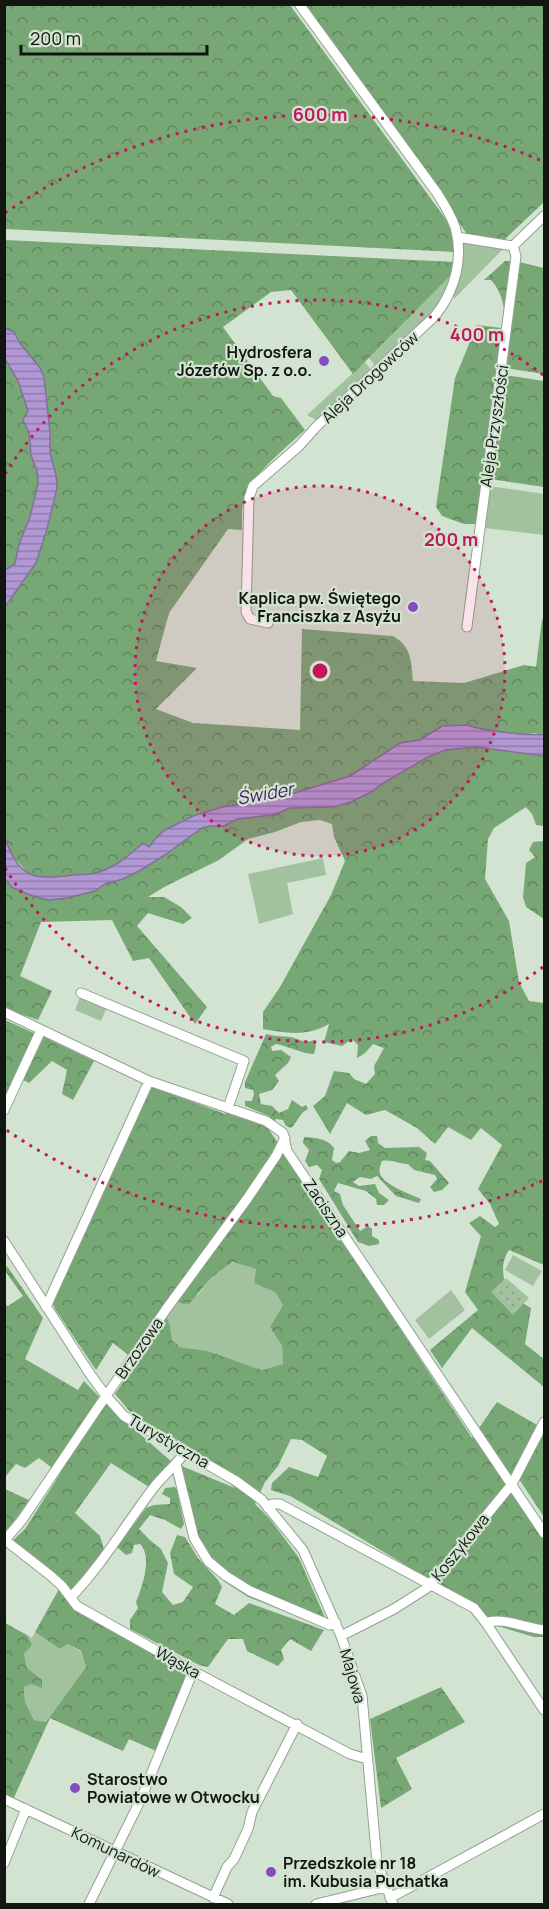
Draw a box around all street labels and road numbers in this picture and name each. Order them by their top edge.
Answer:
street label: Aleja Drogowców [317,326,423,428]
street label: Aleja Przyszłości [475,363,513,489]
street label: Zaciszna [298,1174,354,1242]
street label: Brzozowa [110,1313,168,1383]
street label: Turystyczna [124,1409,214,1473]
street label: Koszykowa [426,1509,494,1585]
street label: Wąska [152,1641,204,1683]
street label: Majowa [335,1646,371,1706]
street label: Komunardów [68,1821,164,1883]

